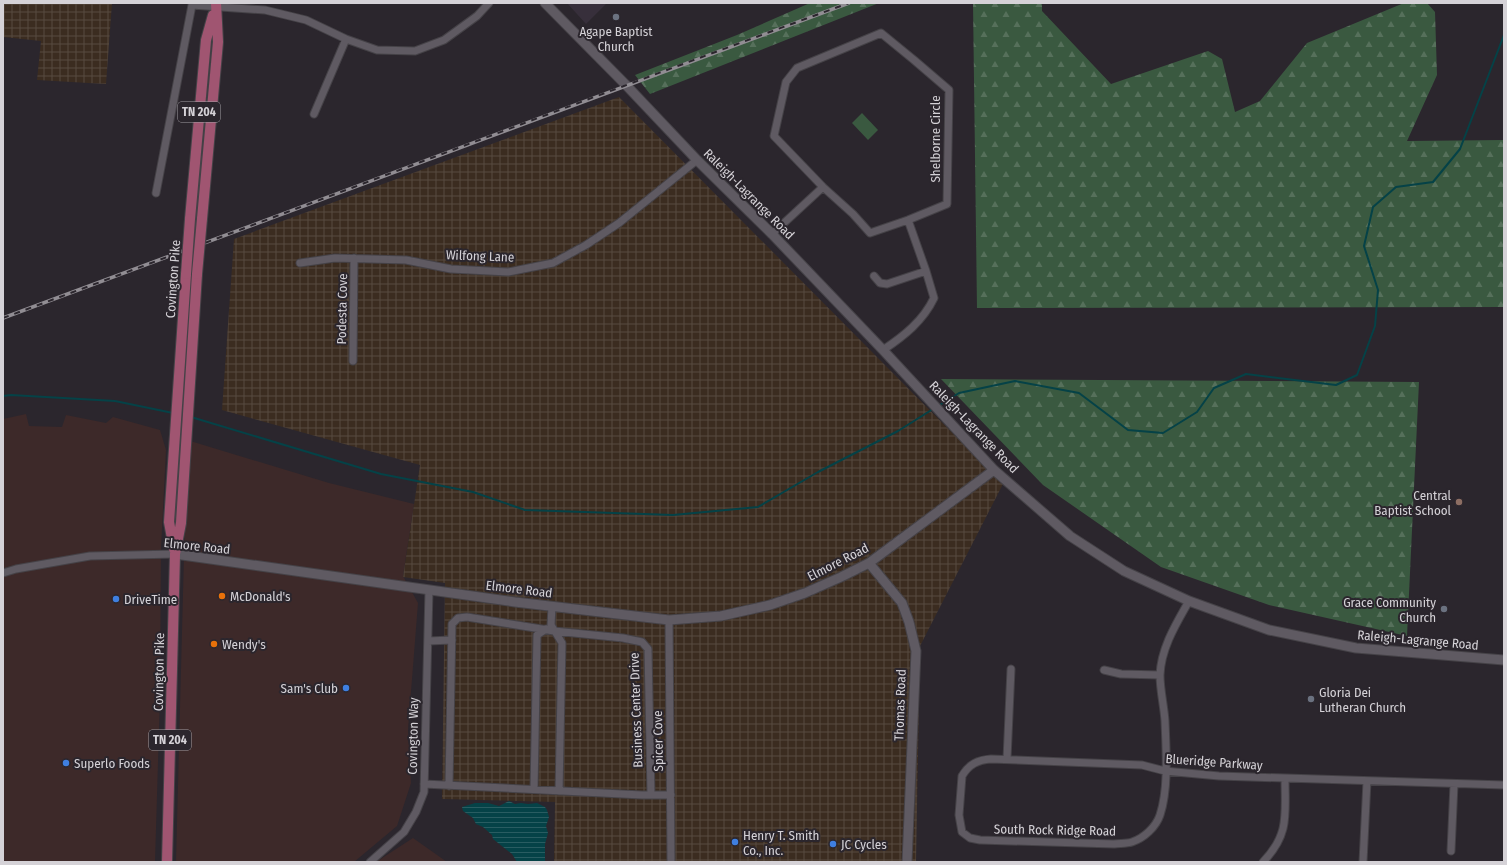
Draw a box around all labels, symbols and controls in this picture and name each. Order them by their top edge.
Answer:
marker: Agape Baptist Church [611,12,621,22]
place label: Agape Baptist Church [579,24,653,54]
street label: Shelborne Circle [928,95,943,183]
road number: TN 204 [178,102,220,122]
street label: Raleigh-Lagrange Road [701,146,797,242]
street label: Covington Pike [163,239,183,319]
street label: Wilfong Lane [446,247,514,265]
street label: Podesta Cove [334,273,350,345]
street label: Raleigh-Lagrange Road [926,378,1022,476]
place label: Central Baptist School [1374,488,1452,518]
marker: Central Baptist School [1454,497,1464,507]
street label: Elmore Road [163,535,231,557]
street label: Elmore Road [805,540,871,584]
street label: Elmore Road [485,577,553,601]
place label: McDonald's [230,589,291,604]
marker: McDonald's [217,591,227,601]
place label: DriveTime [124,592,177,607]
marker: DriveTime [111,594,121,604]
place label: Grace Community Church [1343,595,1436,625]
marker: Grace Community Church [1439,604,1449,614]
street label: Raleigh-Lagrange Road [1357,627,1479,653]
street label: Covington Pike [151,633,167,711]
place label: Wendy's [222,637,266,652]
marker: Wendy's [209,639,219,649]
street label: Business Center Drive [626,652,646,768]
street label: Thomas Road [891,669,909,741]
place label: Sam's Club [281,681,338,696]
marker: Sam's Club [341,683,351,693]
place label: Gloria Dei Lutheran Church [1319,685,1406,715]
marker: Gloria Dei Lutheran Church [1306,694,1316,704]
street label: Covington Way [405,697,421,775]
street label: Spicer Cove [650,710,666,772]
road number: TN 204 [149,730,191,750]
street label: Blueridge Parkway [1165,751,1263,773]
place label: Superlo Foods [74,756,150,771]
marker: Superlo Foods [61,758,71,768]
street label: South Rock Ridge Road [994,821,1116,839]
place label: Henry T. Smith Co., Inc. [743,828,819,858]
marker: Henry T. Smith Co., Inc. [730,837,740,847]
place label: JC Cycles [841,837,887,852]
marker: JC Cycles [828,839,838,849]

